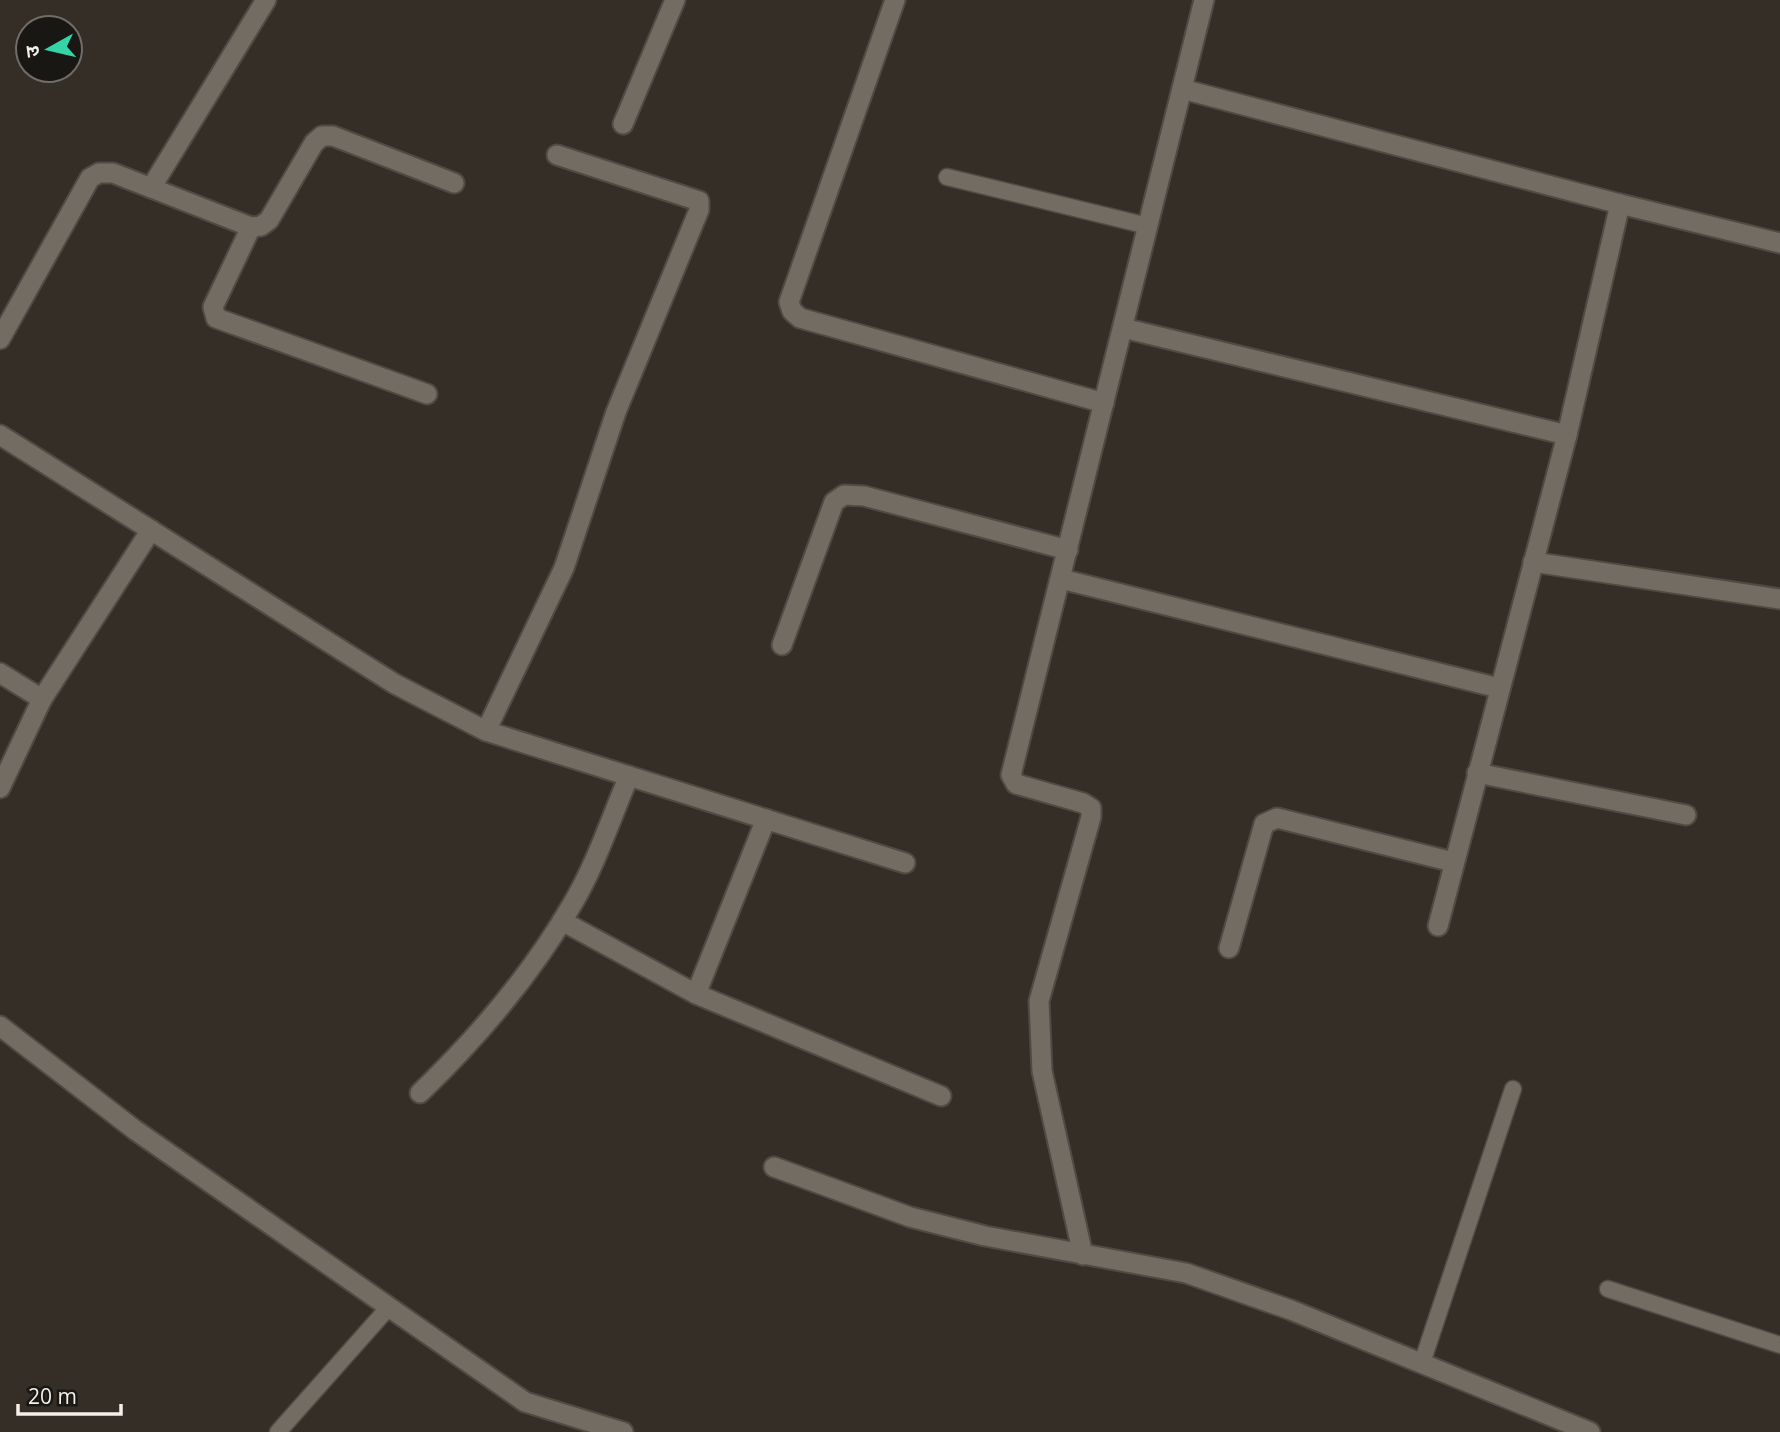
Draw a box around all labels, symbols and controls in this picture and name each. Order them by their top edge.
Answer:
north arrow [14,14,84,84]
text: उ [18,43,46,59]
scale bar [18,1372,121,1416]
text: 20 m [28,1382,77,1410]

